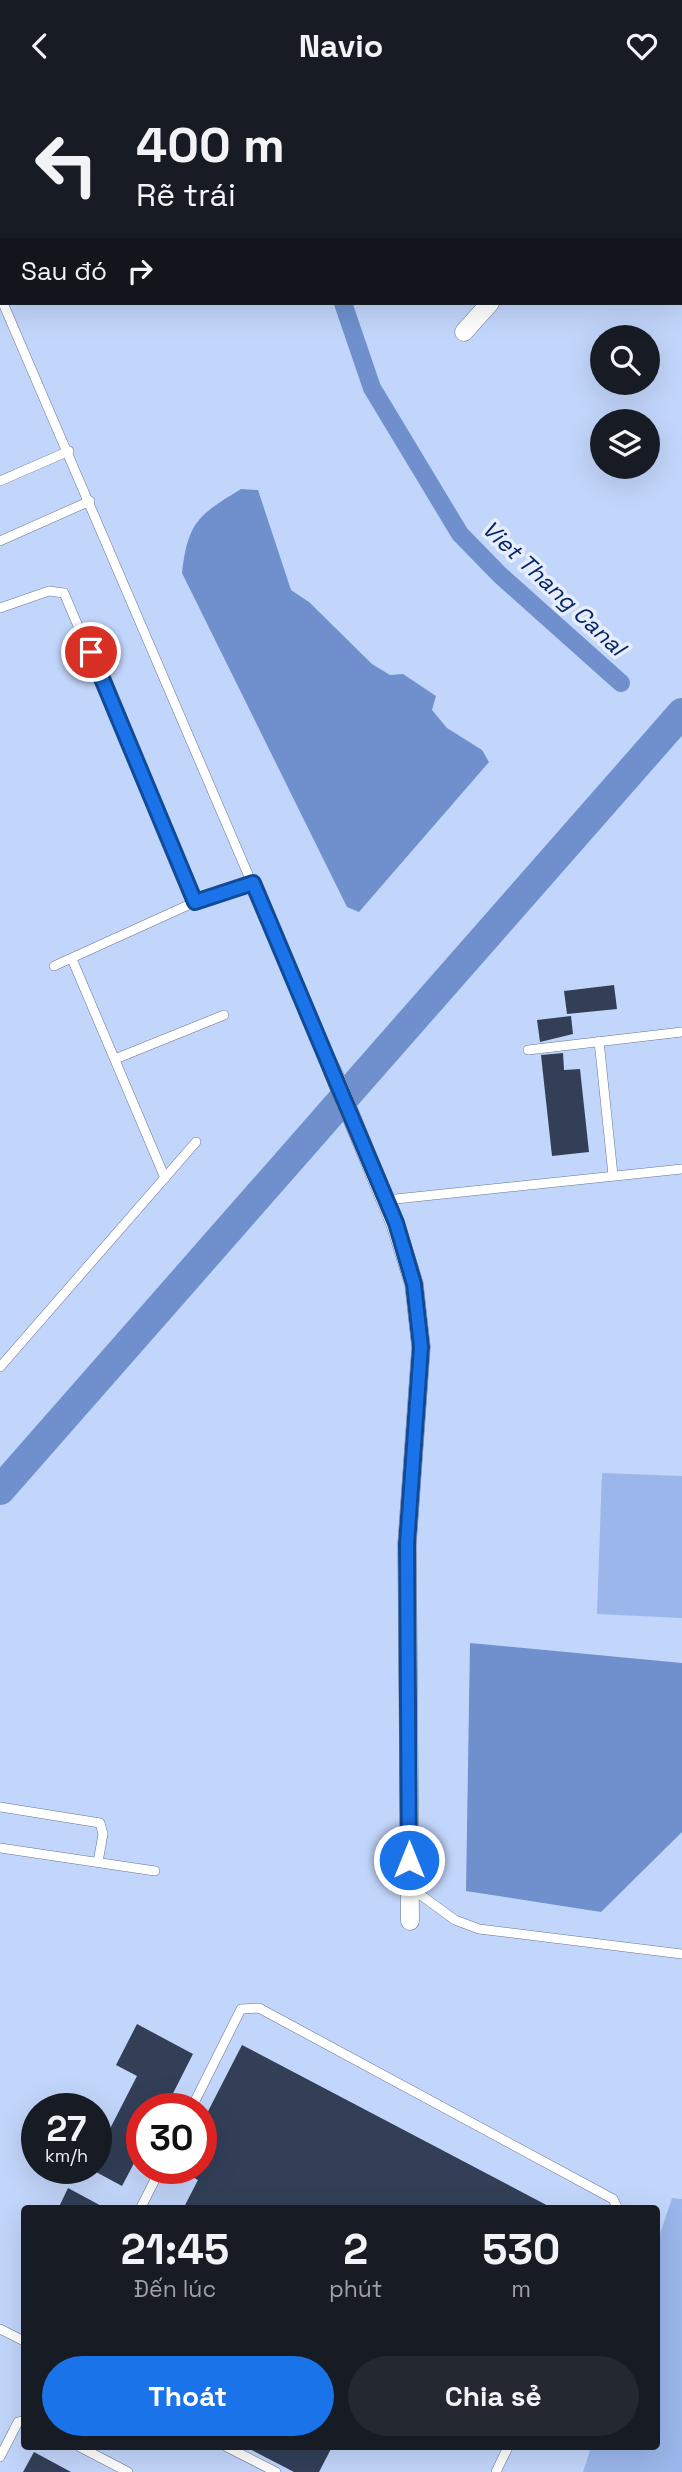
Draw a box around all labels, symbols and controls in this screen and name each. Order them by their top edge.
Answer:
text: Navio [299,26,383,66]
icon: back [21,27,59,65]
icon: heart [623,27,661,65]
text: 400 m [136,114,285,176]
icon: left [21,119,112,210]
text: Rẽ trái [136,175,236,215]
icon: right [121,252,159,290]
text: Sau đó [21,254,107,288]
map controls [590,325,660,479]
button: search [590,325,660,395]
button: layers [590,409,660,479]
water label: Viet Thang Canal [476,514,634,664]
pin [61,622,121,682]
icon: arrive [72,633,110,671]
position arrow [372,1823,446,1897]
speed limit sign: 30 [126,2093,217,2184]
text: 27 [47,2107,86,2151]
text: km/h [45,2144,88,2167]
text: 21:45 [121,2223,229,2276]
text: 2 [343,2223,368,2276]
text: 530 [482,2223,560,2276]
text: Đến lúc [134,2274,216,2304]
text: phút [329,2274,382,2304]
text: m [511,2274,531,2304]
button: Thoát [42,2356,334,2436]
button: Chia sẻ [348,2356,639,2436]

